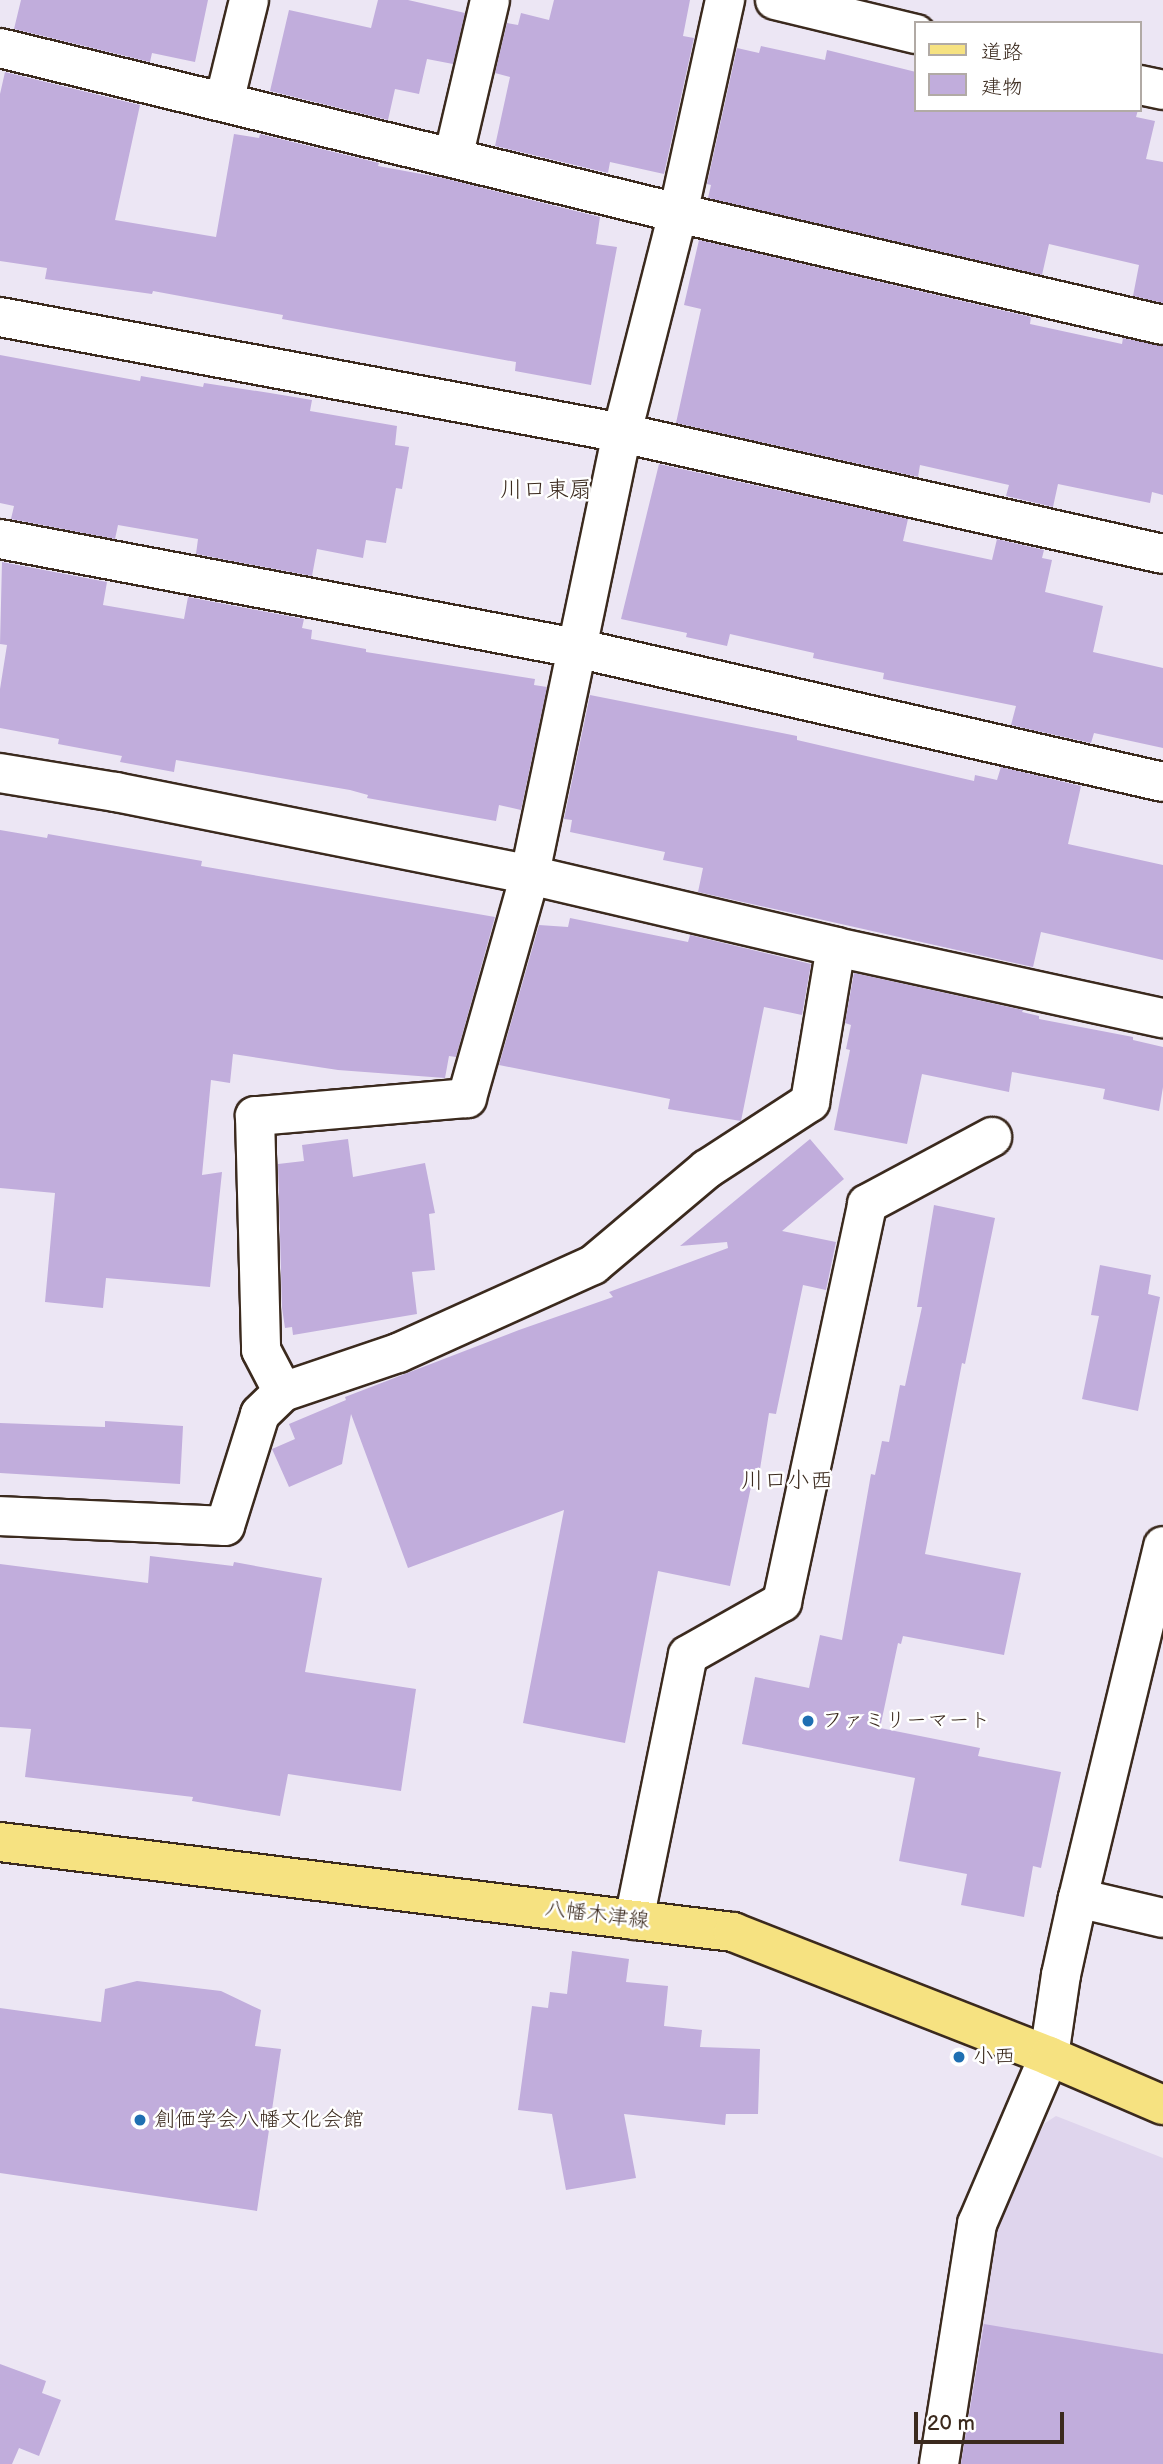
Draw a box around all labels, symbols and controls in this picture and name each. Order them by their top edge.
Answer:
legend [914,21,1142,112]
text: 道路 [981,40,1023,65]
text: 建物 [981,75,1023,100]
district label: 川口東扇 [500,476,592,504]
district label: 川口小西 [741,1467,833,1495]
place label: ファミリーマート [822,1708,990,1734]
marker: ファミリーマート [800,1713,816,1729]
street label: 八幡木津線 [543,1896,651,1934]
place label: 小西 [973,2044,1015,2070]
marker: 小西 [951,2049,967,2065]
place label: 創価学会八幡文化会館 [154,2107,364,2133]
marker: 創価学会八幡文化会館 [132,2112,148,2128]
scale bar [918,2398,1068,2442]
text: 20 m [927,2411,975,2436]

